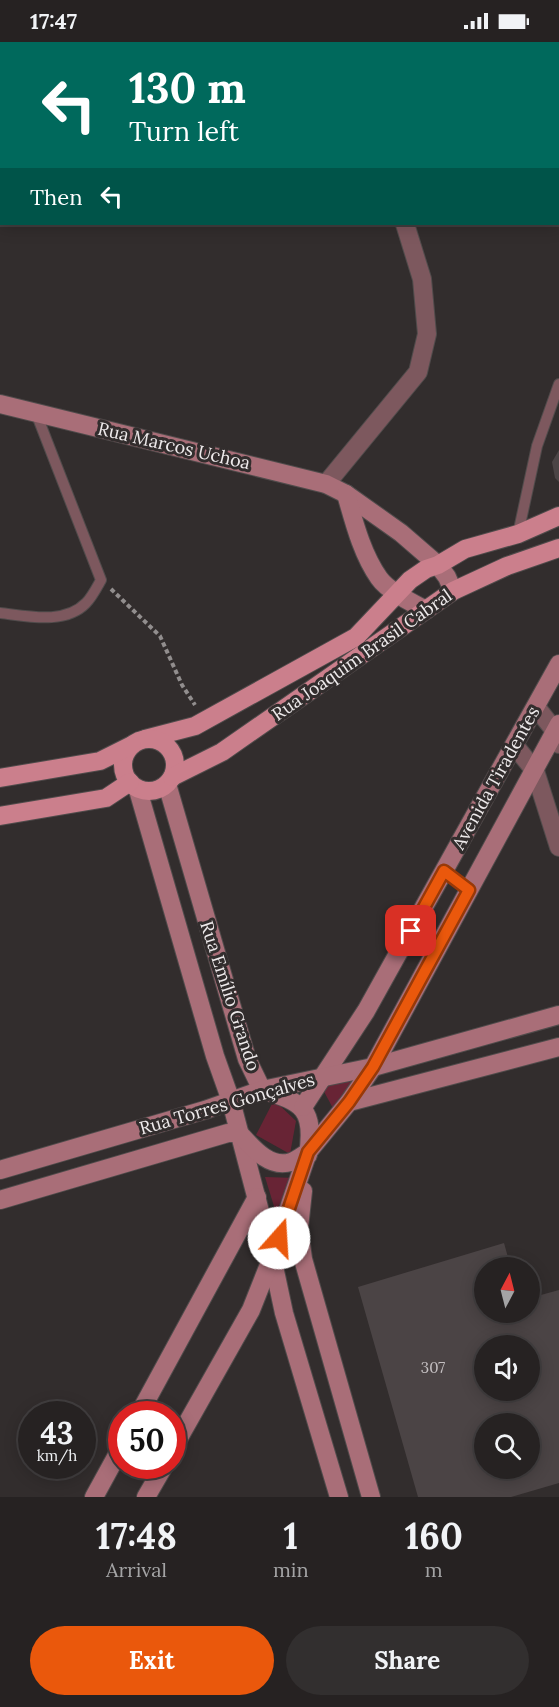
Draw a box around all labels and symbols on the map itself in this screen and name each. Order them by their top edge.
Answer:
street label: Rua Marcos Uchoa [96,417,253,474]
street label: Rua Joaquim Brasil Cabral [267,584,456,726]
street label: Avenida Tiradentes [446,702,544,854]
pin [385,905,436,956]
street label: Rua Emílio Grando [195,918,266,1074]
street label: Rua Torres Gonçalves [136,1067,317,1140]
position arrow [247,1206,311,1270]
north arrow [474,1257,540,1323]
house number: 307 [421,1358,445,1377]
speed limit sign: 50 [108,1401,186,1479]

